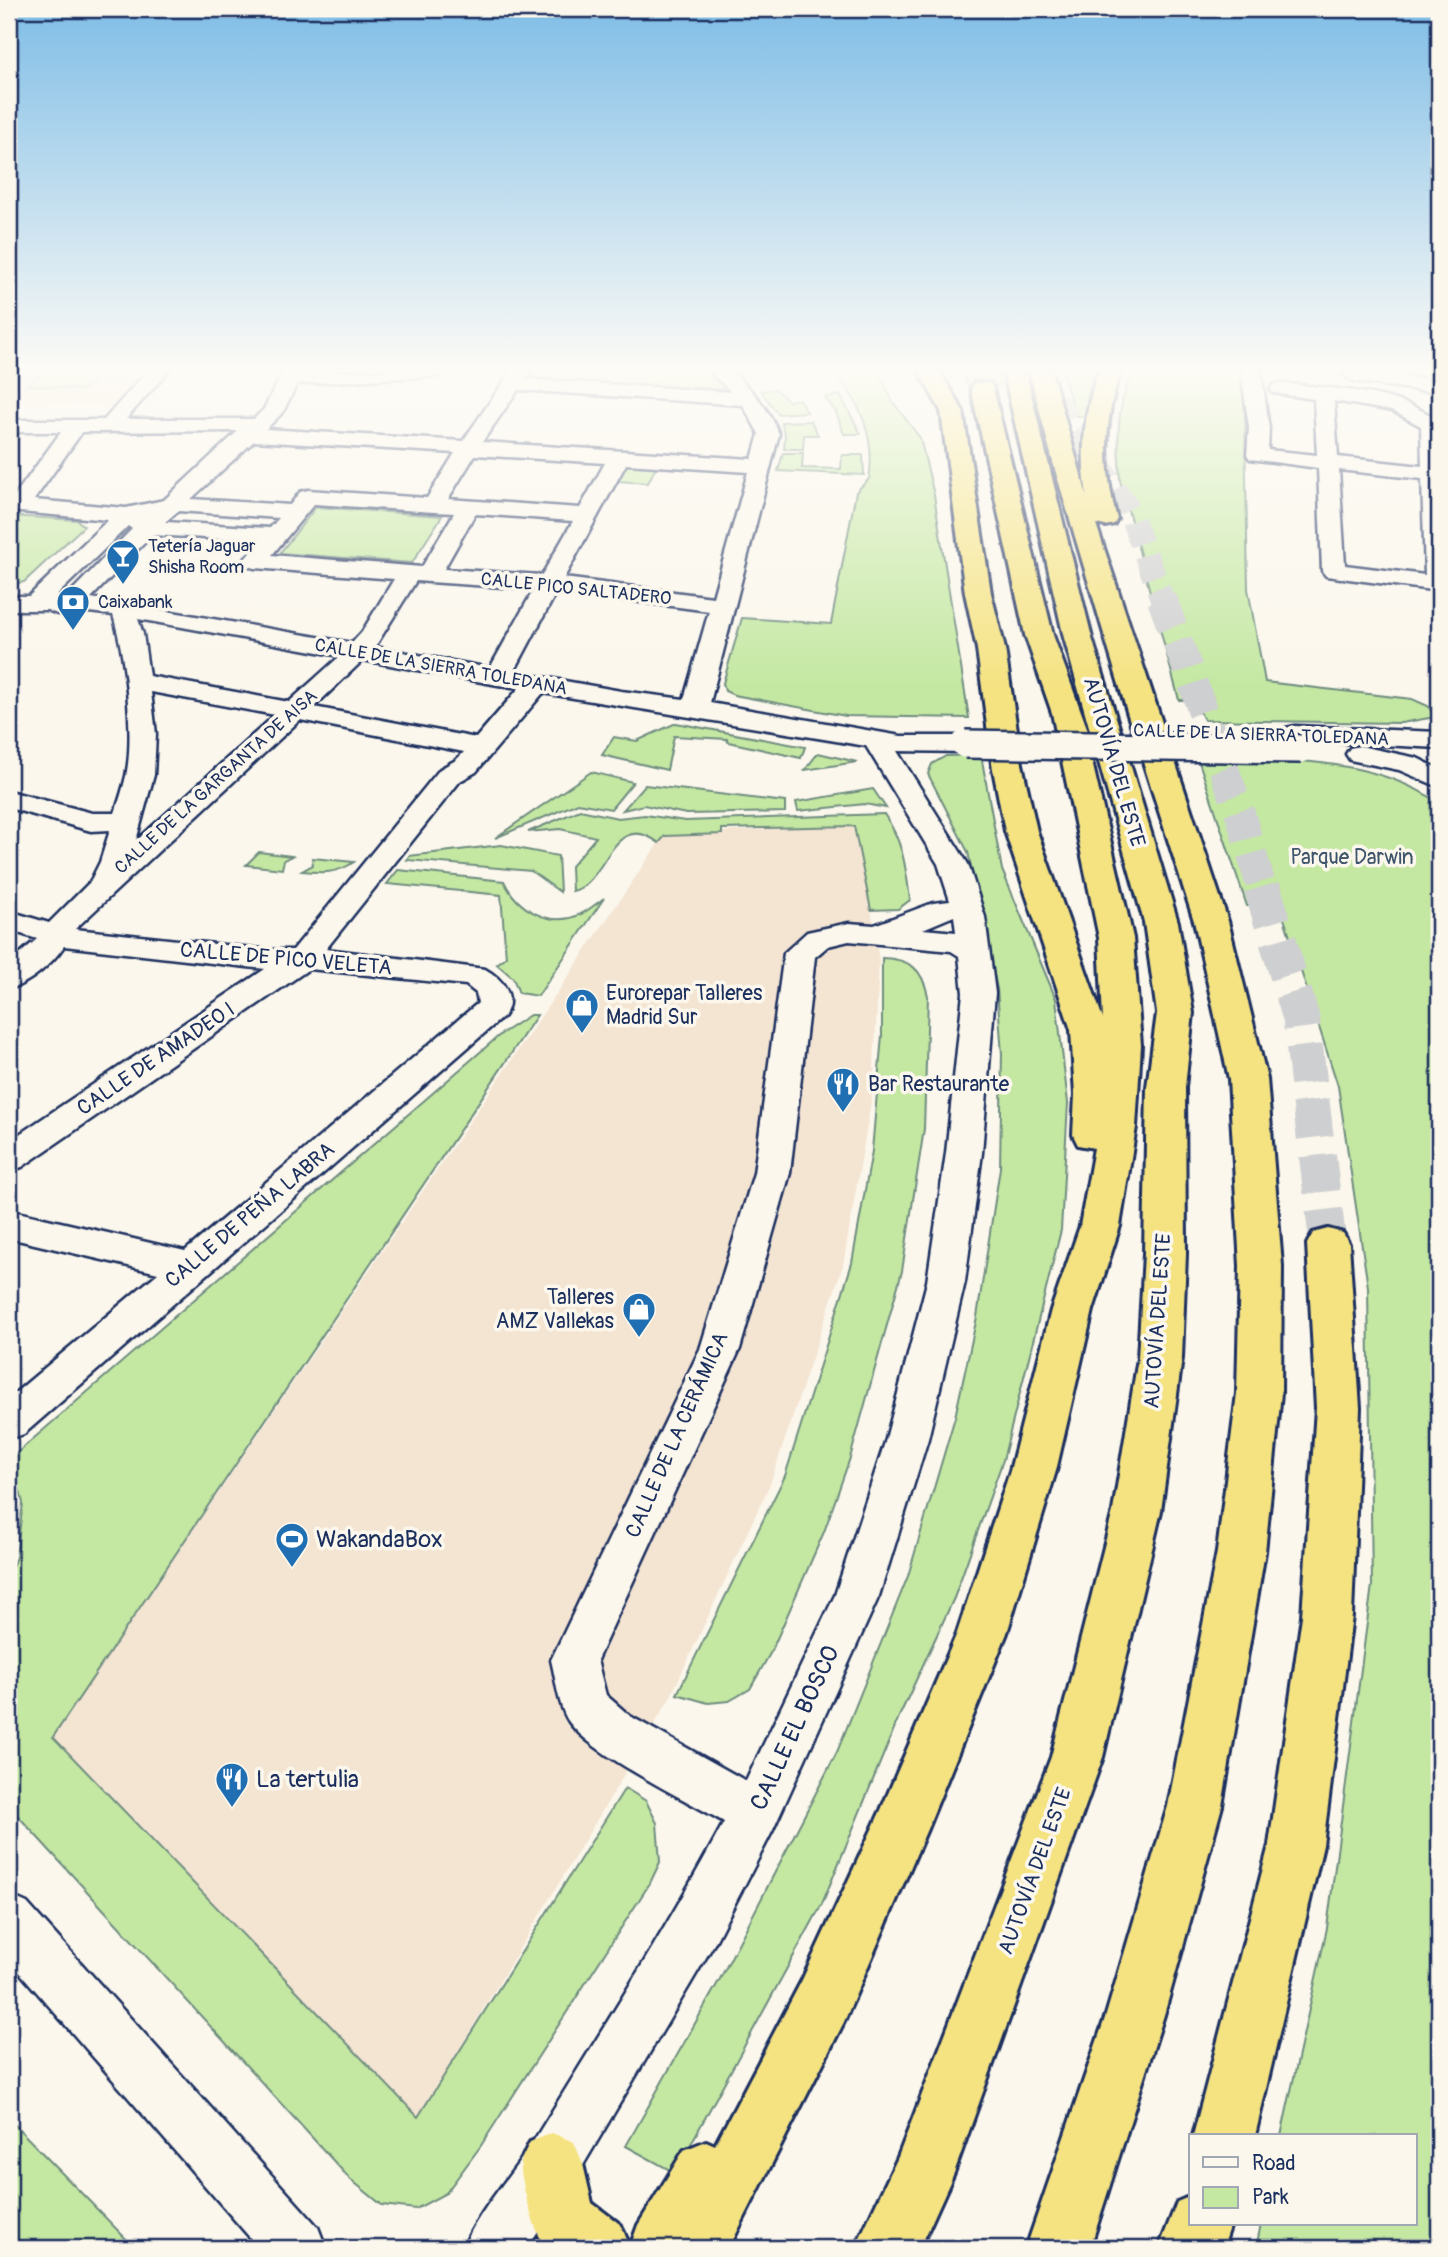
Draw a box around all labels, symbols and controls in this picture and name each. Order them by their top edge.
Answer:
place label: Tetería Jaguar Shisha Room [148,535,256,579]
bar icon: Tetería Jaguar Shisha Room [104,537,142,586]
street label: CALLE PICO SALTADERO [480,568,672,610]
bank icon: Caixabank [54,583,92,632]
place label: Caixabank [98,591,173,614]
street label: CALLE DE LA SIERRA TOLEDANA [313,633,569,701]
street label: AUTOVÍA DEL ESTE [1077,674,1151,850]
street label: CALLE DE LA GARGANTA DE AISA [110,685,322,879]
street label: CALLE DE LA SIERRA TOLEDANA [1133,719,1390,751]
park label: Parque Darwin [1290,844,1414,871]
street label: CALLE DE PICO VELETA [179,936,393,982]
place label: Eurorepar Talleres Madrid Sur [606,980,763,1031]
shop icon: Eurorepar Talleres Madrid Sur [563,986,601,1035]
street label: CALLE DE AMADEO I [72,996,240,1122]
restaurant icon: Bar Restaurante [824,1065,862,1114]
place label: Bar Restaurante [868,1071,1010,1098]
street label: CALLE DE PEÑA LABRA [160,1136,340,1294]
street label: AUTOVÍA DEL ESTE [1138,1232,1178,1409]
place label: Talleres AMZ Vallekas [496,1284,615,1335]
shop icon: Talleres AMZ Vallekas [620,1290,658,1339]
street label: CALLE DE LA CERÁMICA [619,1328,735,1542]
sports icon: WakandaBox [273,1520,311,1569]
place label: WakandaBox [316,1525,443,1554]
street label: CALLE EL BOSCO [744,1641,846,1815]
restaurant icon: La tertulia [213,1760,251,1809]
place label: La tertulia [256,1765,359,1794]
street label: AUTOVÍA DEL ESTE [992,1784,1078,1958]
legend [1189,2134,1416,2226]
text: Road [1252,2150,1296,2177]
text: Park [1252,2184,1289,2211]

